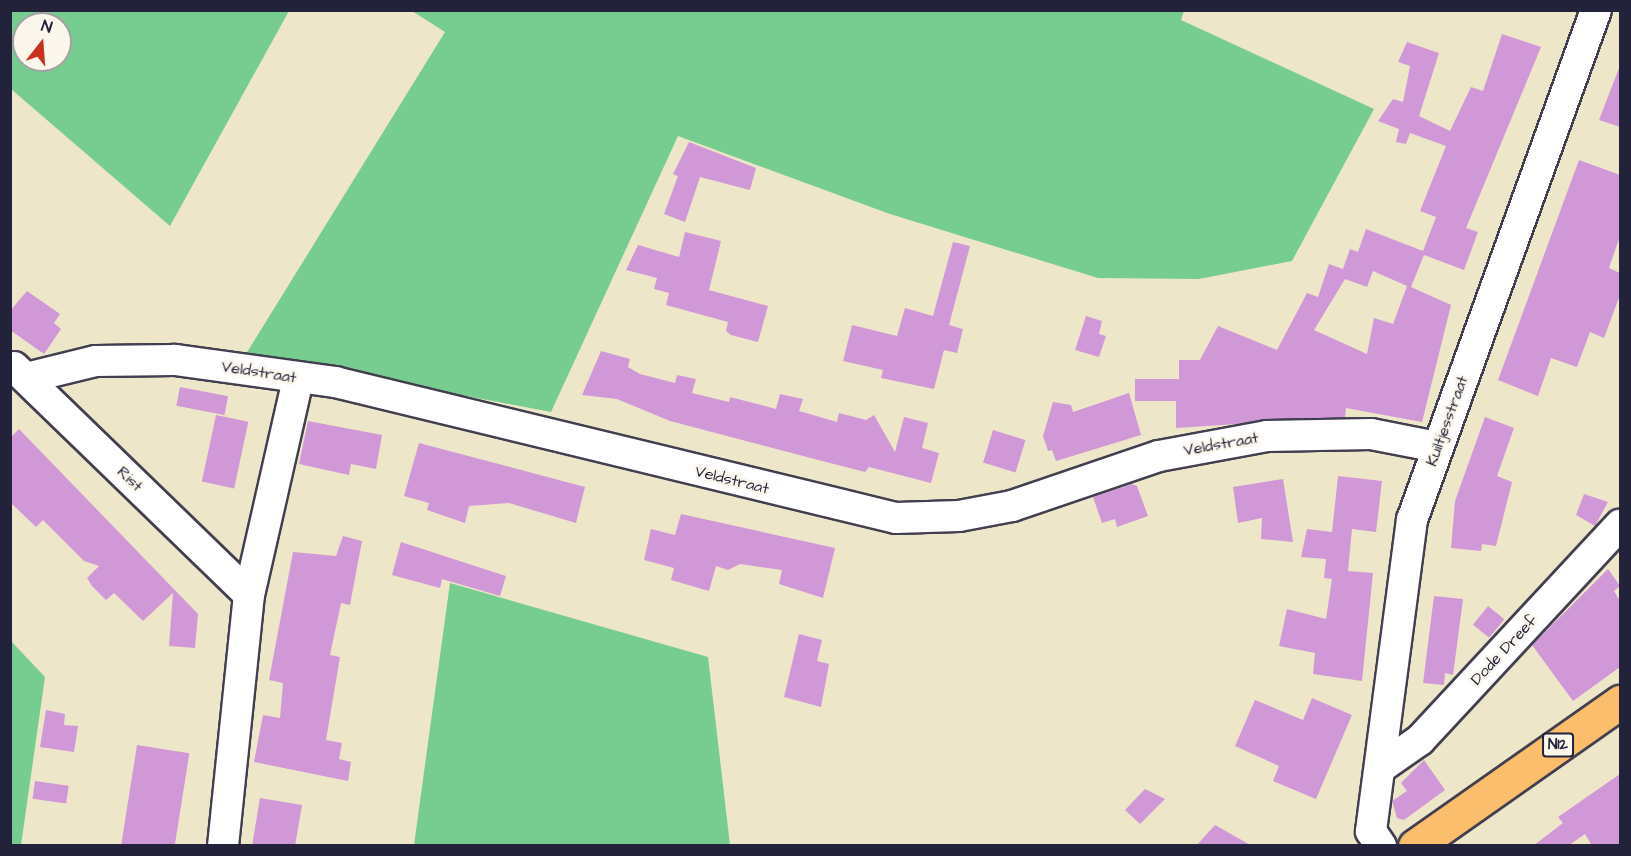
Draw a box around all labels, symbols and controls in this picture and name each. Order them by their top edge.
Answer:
north arrow [12,12,72,72]
text: N [39,15,55,39]
street label: Veldstraat [220,357,298,387]
street label: Kuiltjesstraat [1422,373,1472,469]
street label: Veldstraat [1182,428,1260,460]
street label: Rist [113,462,147,496]
street label: Veldstraat [693,462,771,498]
street label: Dode Dreef [1467,611,1541,689]
road number: N12 [1542,733,1574,757]

